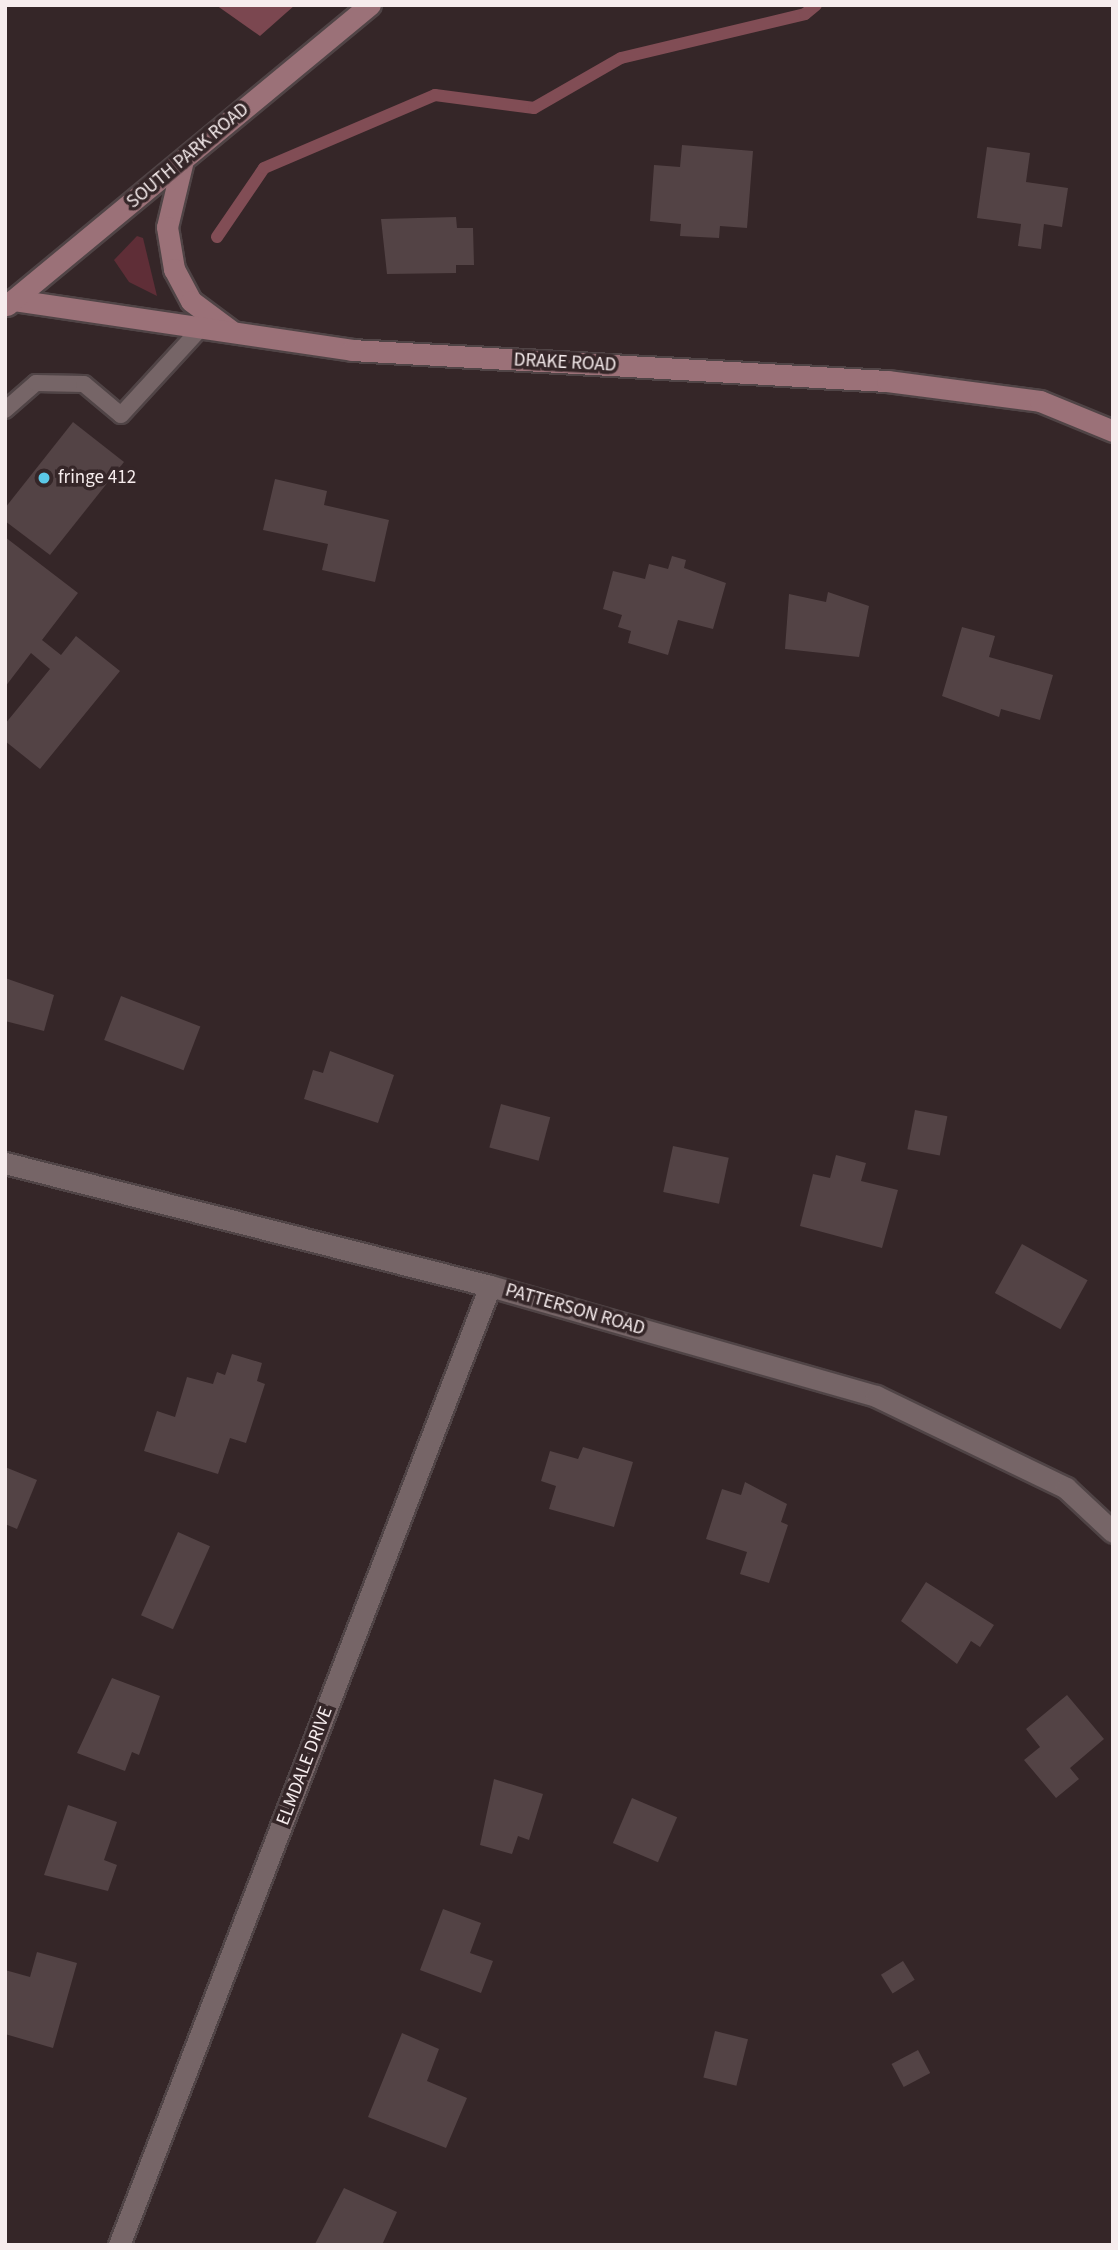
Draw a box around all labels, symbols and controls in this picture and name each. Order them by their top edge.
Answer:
street label: SOUTH PARK ROAD [122,98,254,214]
street label: DRAKE ROAD [513,349,617,377]
place label: fringe 412 [58,467,136,489]
marker: fringe 412 [36,470,52,486]
street label: PATTERSON ROAD [503,1279,647,1341]
street label: ELMDALE DRIVE [272,1703,338,1829]

